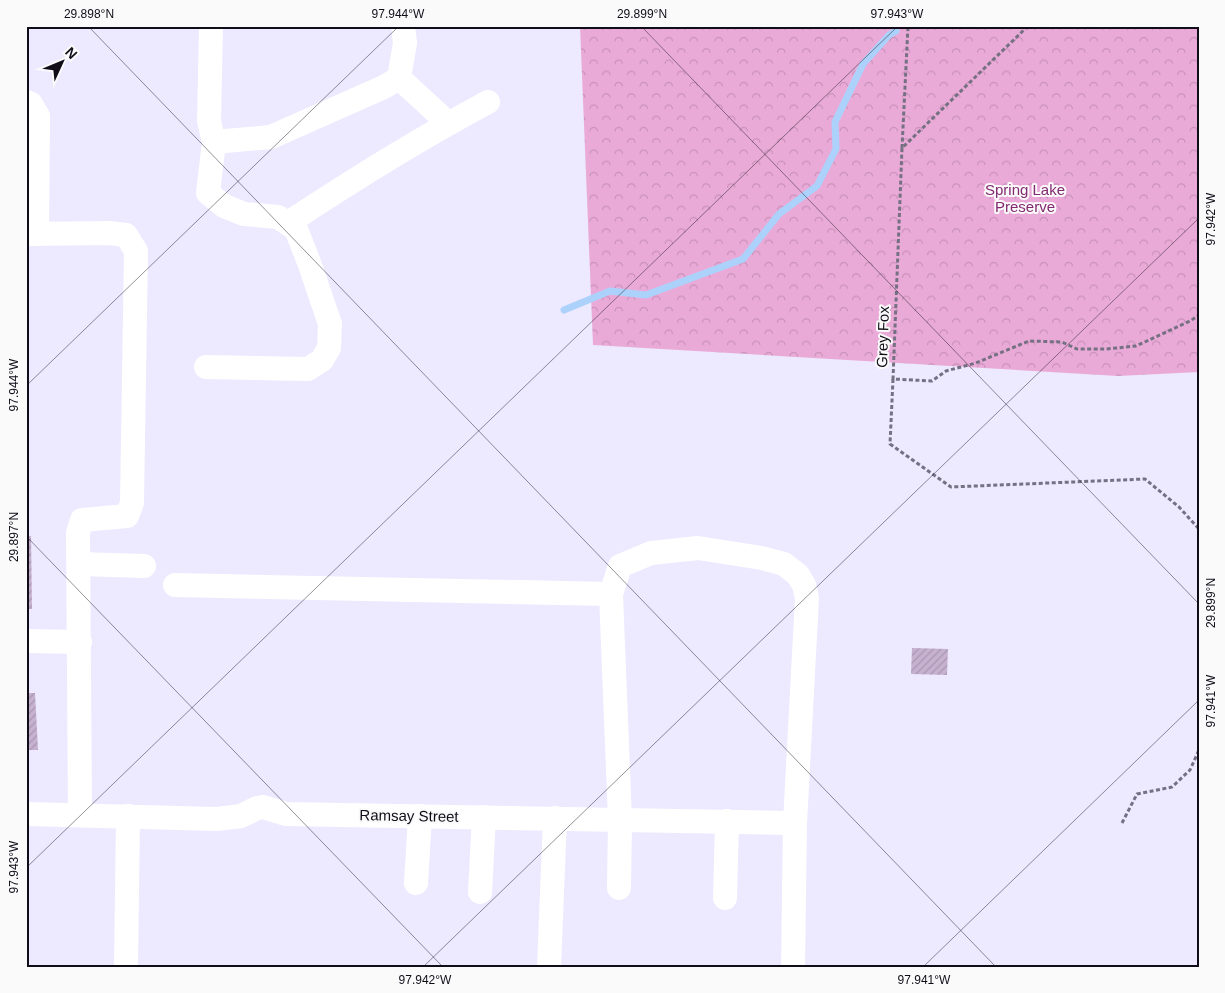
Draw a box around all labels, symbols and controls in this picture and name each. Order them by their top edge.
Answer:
text: 29.898°N [64,7,114,21]
text: 97.944°W [372,7,425,21]
text: 29.899°N [617,7,667,21]
text: 97.943°W [871,7,924,21]
north arrow [38,38,88,88]
text: N [62,44,81,62]
park label: Spring Lake Preserve [985,181,1065,215]
text: 97.942°W [1204,192,1218,245]
street label: Grey Fox [873,305,892,368]
text: 97.944°W [7,358,21,411]
text: 29.897°N [7,512,21,562]
text: 29.899°N [1204,578,1218,628]
text: 97.941°W [1204,674,1218,727]
street label: Ramsay Street [359,806,460,825]
text: 97.943°W [7,840,21,893]
text: 97.942°W [399,973,452,987]
text: 97.941°W [898,973,951,987]

